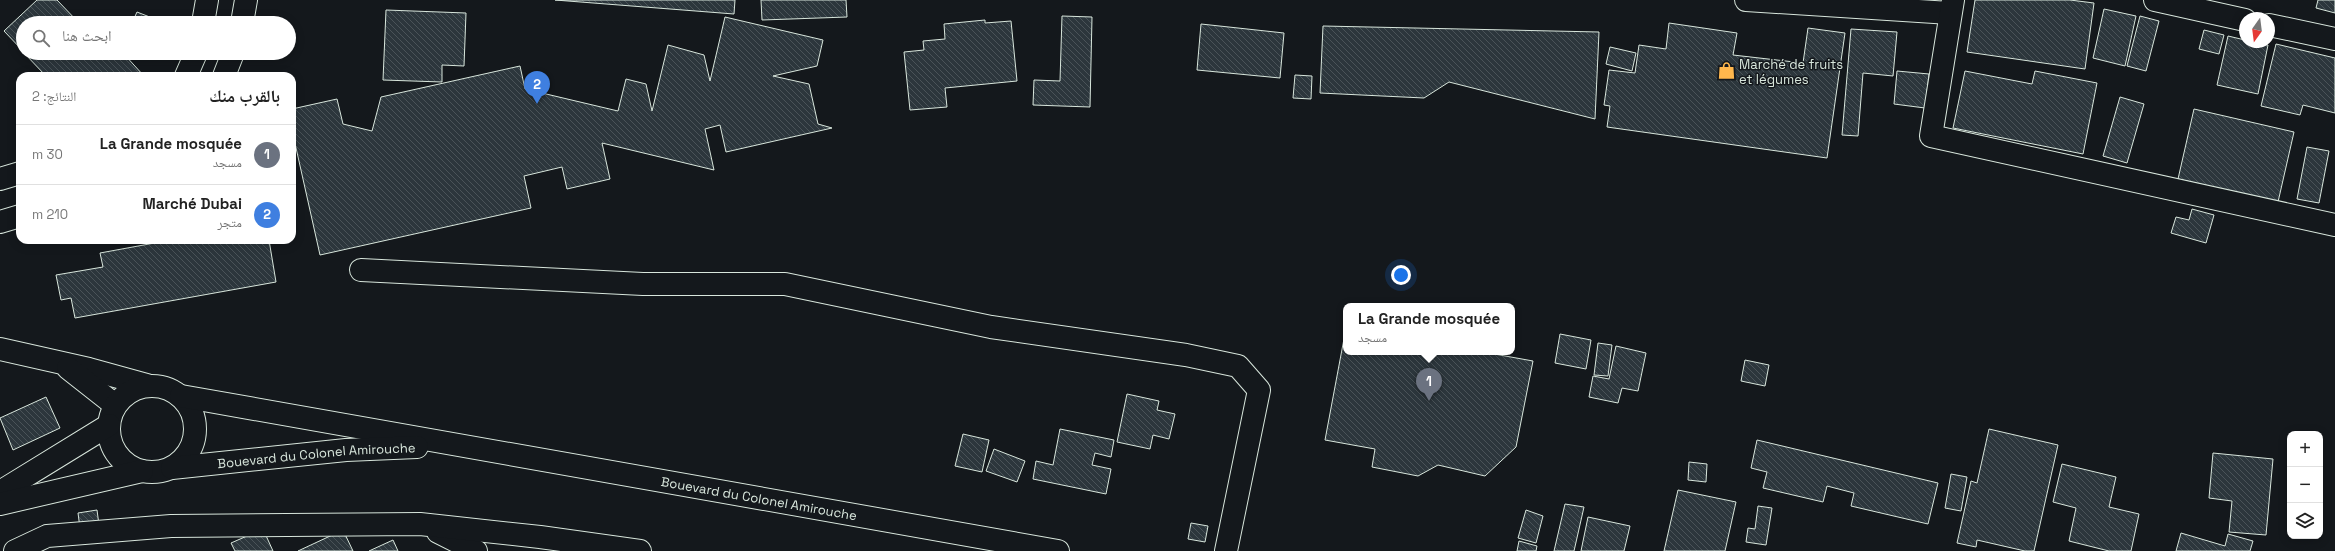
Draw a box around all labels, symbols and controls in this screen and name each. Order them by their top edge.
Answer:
north arrow [2239,12,2275,48]
search box [16,16,296,60]
text: ابحث هنا [62,26,112,45]
icon: search [30,27,52,49]
place label: Marché de fruits et légumes [1739,56,1843,88]
shop icon: Marché de fruits et légumes [1716,61,1736,81]
pin: 2 [524,71,550,104]
text: بالقرب منك [209,85,280,107]
text: النتائج: 2 [32,88,76,105]
text: La Grande mosquée [100,134,242,153]
text: 30 m [32,146,63,163]
text: 1 [264,146,270,163]
text: مسجد [213,154,242,171]
text: Marché Dubai [142,194,242,213]
text: 210 m [32,206,68,223]
text: 2 [263,206,271,223]
text: متجر [217,214,242,231]
your location [1391,265,1411,285]
popup [1343,303,1515,355]
text: La Grande mosquée [1358,309,1500,328]
text: مسجد [1358,329,1387,346]
pin: 1 [1416,368,1442,401]
map controls [2287,431,2323,539]
button: + [2287,431,2323,467]
street label: Bouevard du Colonel Amirouche [217,439,416,472]
button: − [2287,467,2323,503]
street label: Bouevard du Colonel Amirouche [660,473,858,524]
button: layers [2287,503,2323,539]

